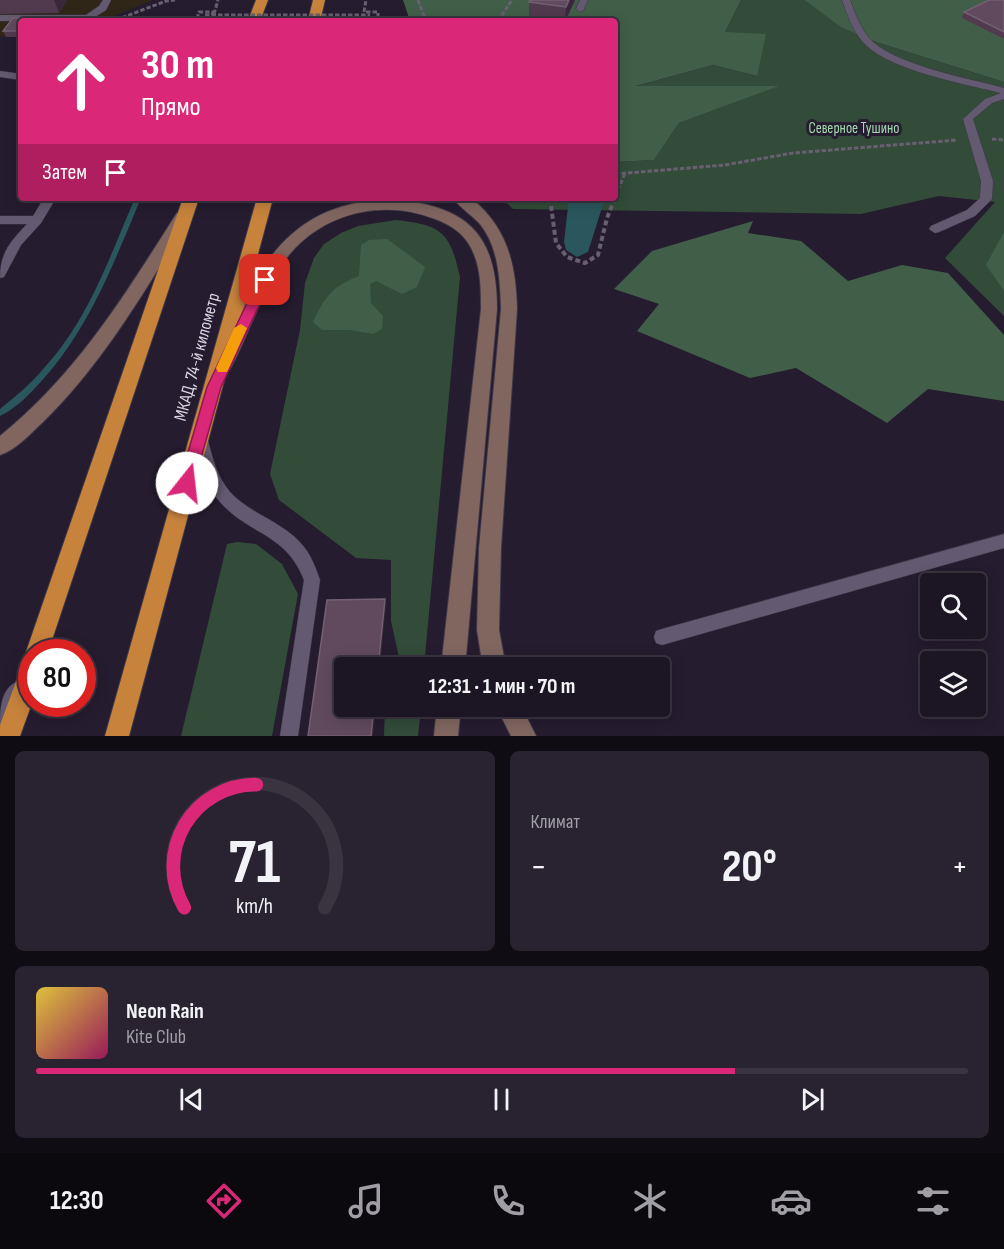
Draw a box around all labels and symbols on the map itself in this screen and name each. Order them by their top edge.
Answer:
park label: Северное Тушино [809,119,899,138]
pin [239,254,290,305]
street label: МКАД, 74-й километр [170,291,224,423]
position arrow [155,451,219,515]
speed limit sign: 80 [18,639,96,717]

